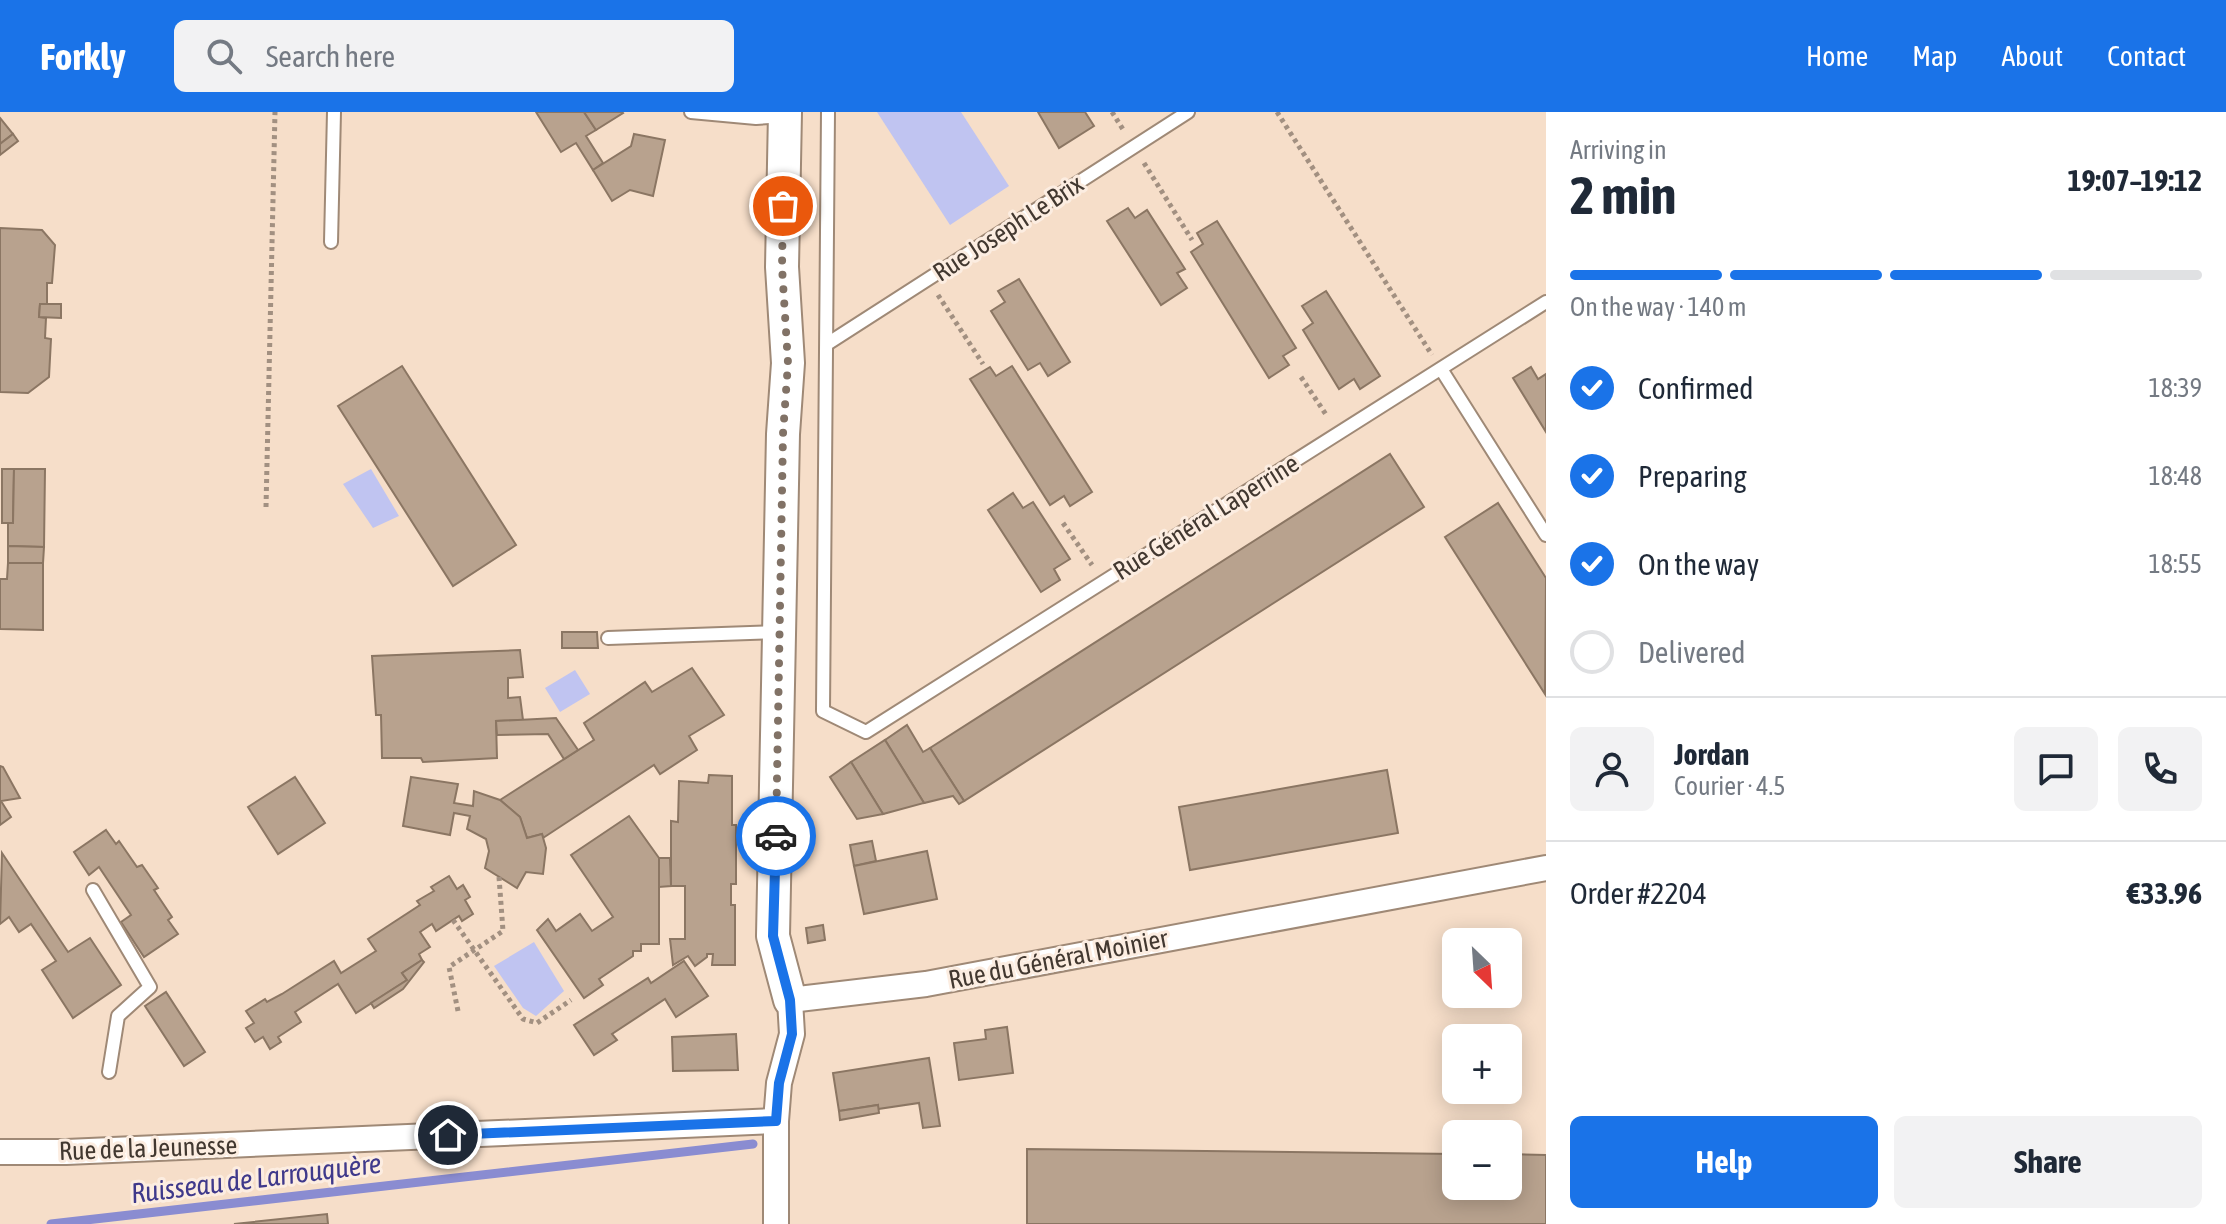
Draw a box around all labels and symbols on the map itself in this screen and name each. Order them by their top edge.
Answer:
street label: Rue Joseph Le Brix [927,168,1089,288]
pin [749,172,817,240]
street label: Rue Général Laperrine [1108,448,1304,586]
courier [736,796,816,876]
street label: Rue du Général Moinier [946,923,1171,995]
north arrow [1442,928,1522,1008]
pin [414,1101,482,1169]
street label: Rue de la Jeunesse [58,1130,238,1166]
water label: Ruisseau de Larrouquère [129,1147,383,1209]

